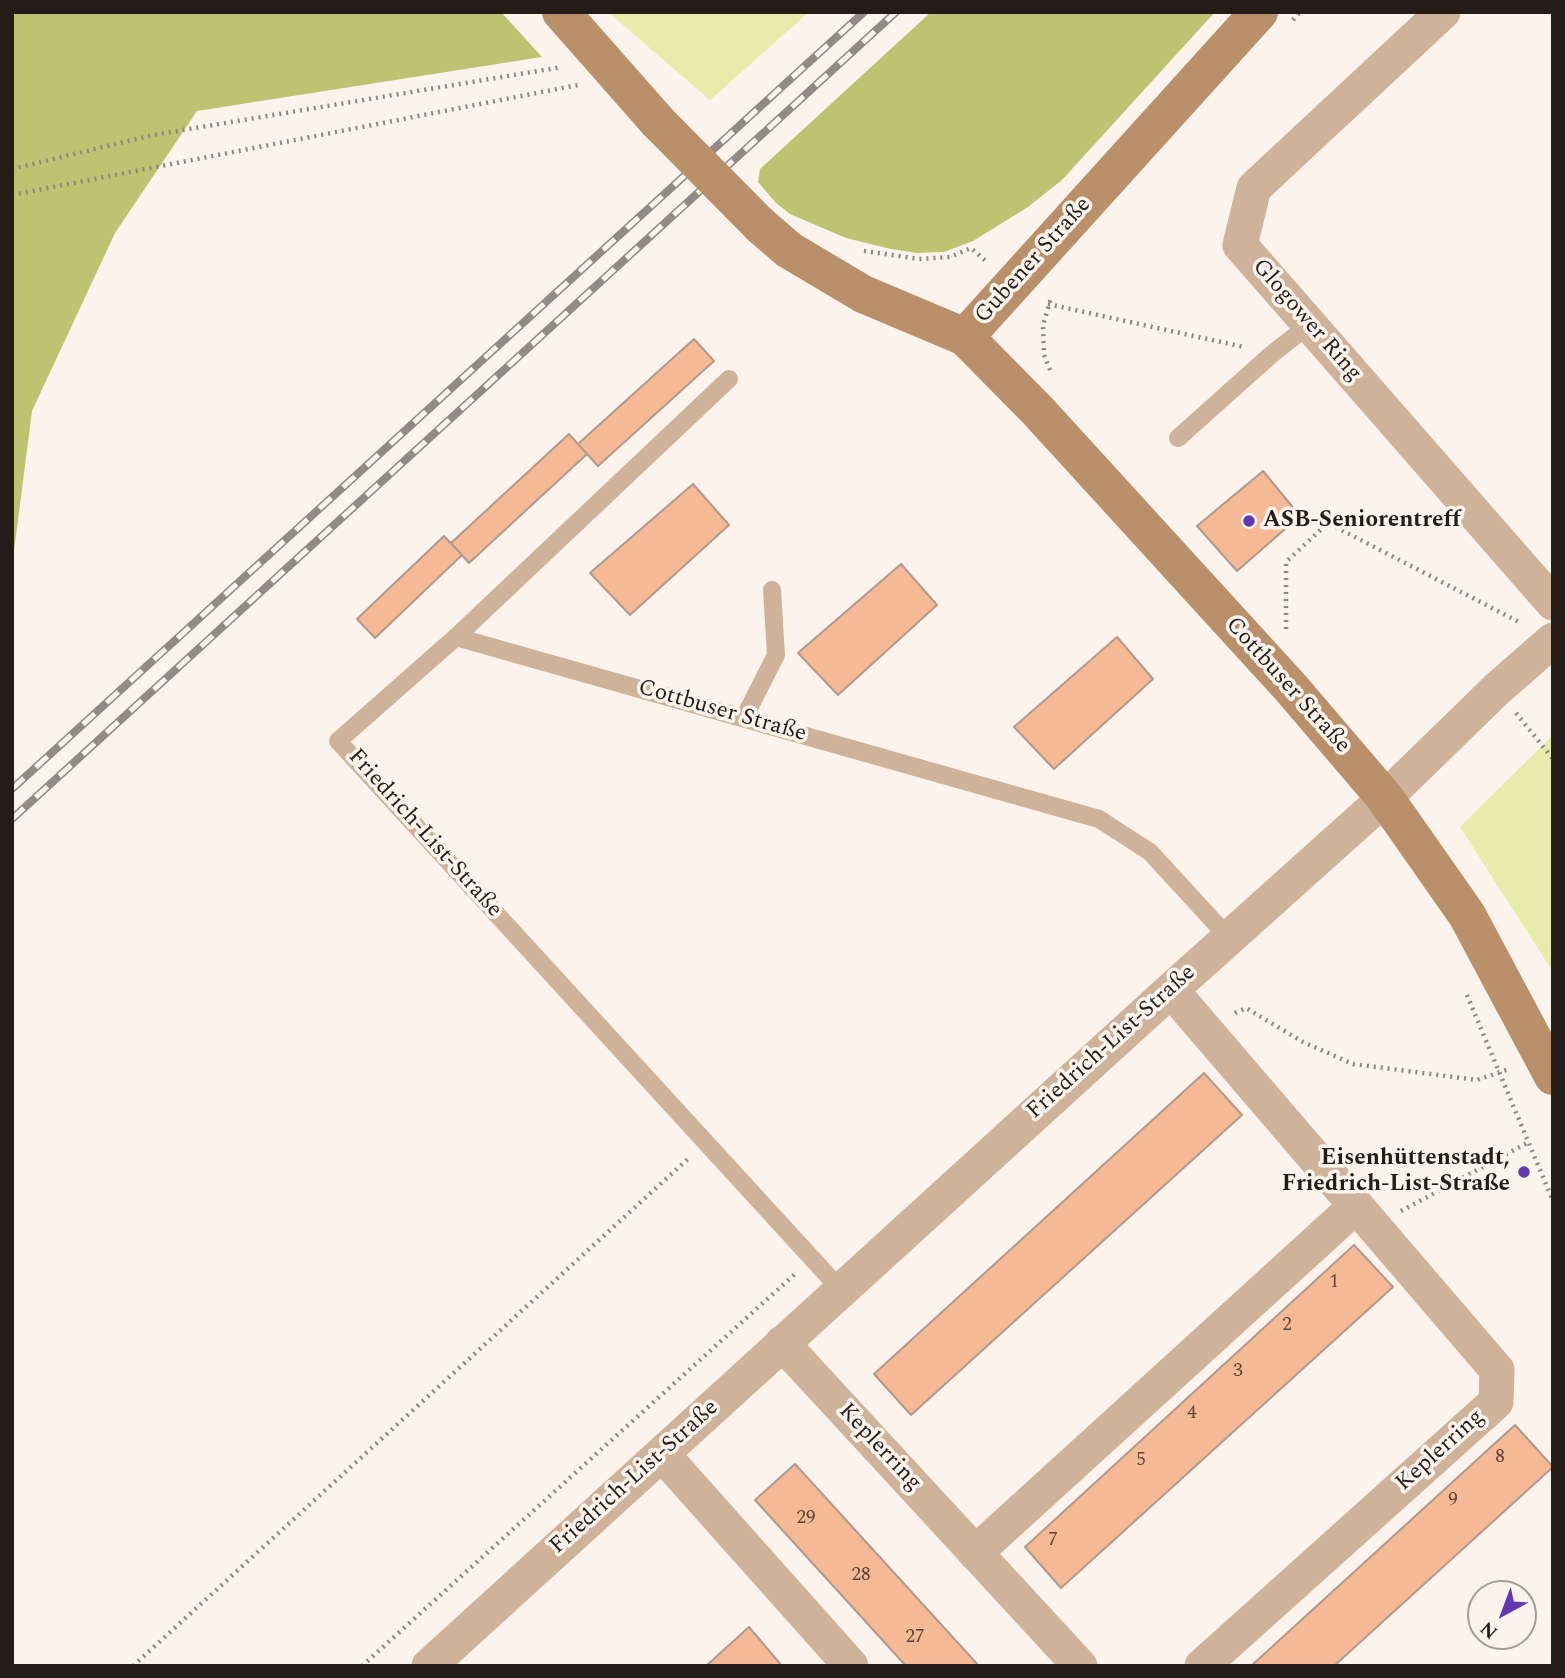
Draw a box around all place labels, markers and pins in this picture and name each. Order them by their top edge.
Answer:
place label: ASB-Seniorentreff [1263,507,1461,535]
marker: ASB-Seniorentreff [1241,513,1257,529]
place label: Eisenhüttenstadt, Friedrich-List-Straße [1282,1145,1510,1199]
marker: Eisenhüttenstadt, Friedrich-List-Straße [1516,1164,1532,1180]

